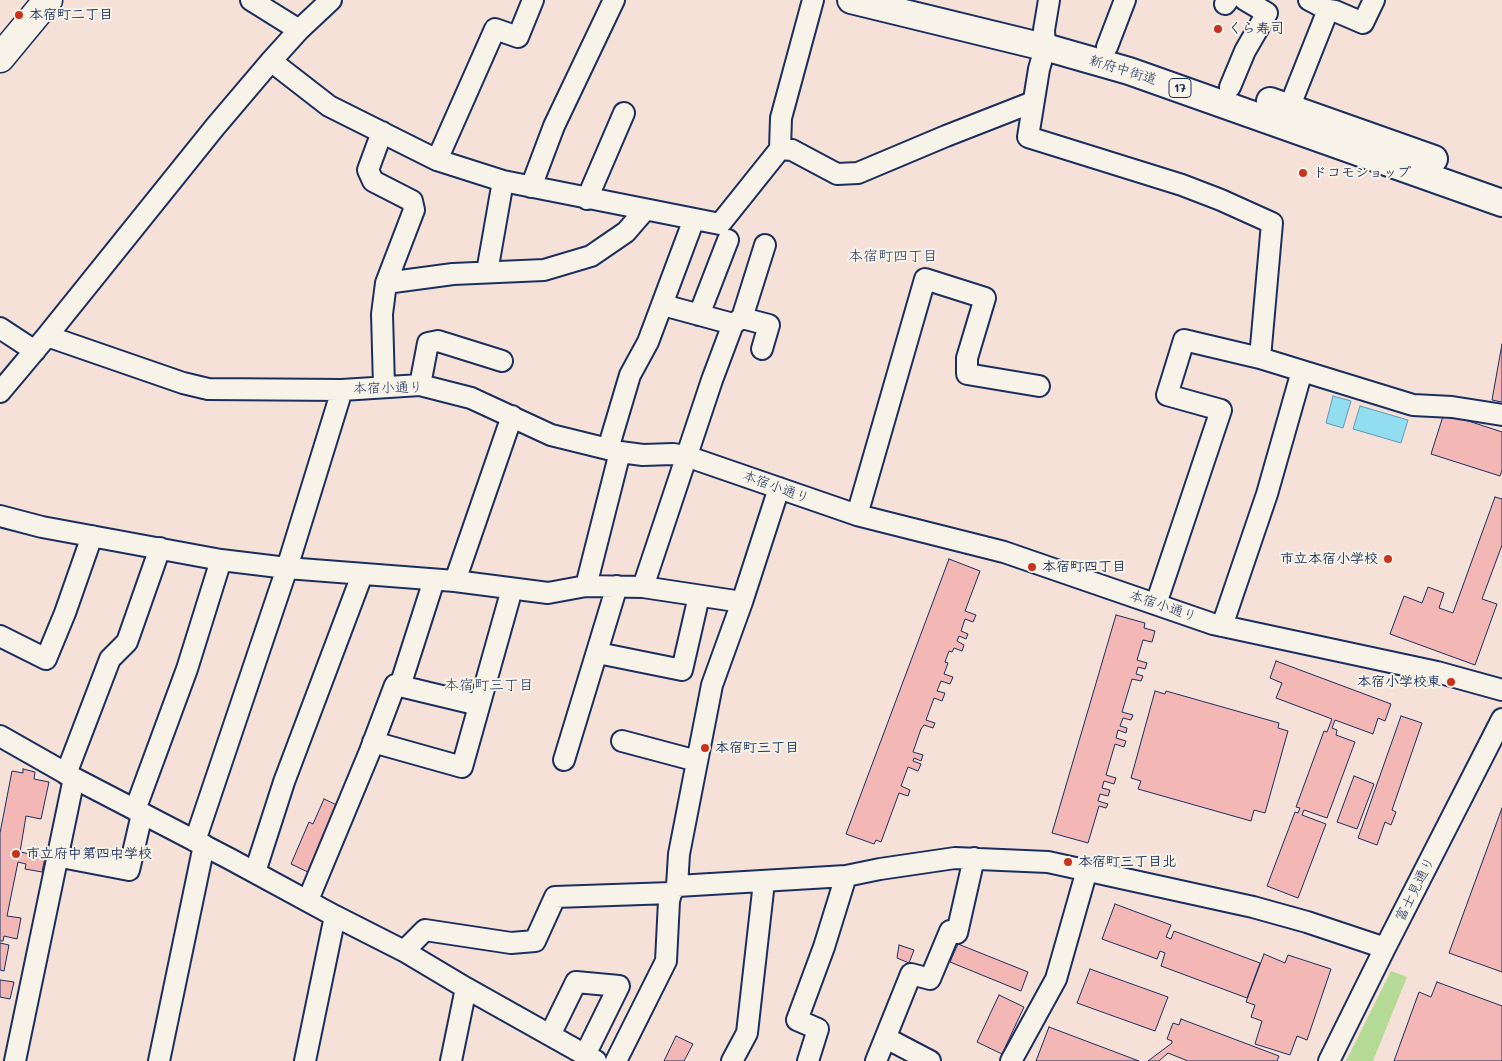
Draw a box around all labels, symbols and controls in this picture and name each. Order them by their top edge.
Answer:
place label: 本宿町二丁目 [29,7,113,23]
marker: 本宿町二丁目 [13,9,25,21]
place label: くら寿司 [1228,21,1284,37]
marker: くら寿司 [1212,23,1224,35]
street label: 新府中街道 [1087,52,1159,88]
road number: 17 [1169,78,1191,98]
place label: ドコモショップ [1313,165,1411,181]
marker: ドコモショップ [1297,167,1309,179]
district label: 本宿町四丁目 [848,247,938,265]
street label: 本宿小通り [353,379,423,397]
street label: 本宿小通り [740,467,812,507]
place label: 市立本宿小学校 [1280,551,1378,567]
marker: 市立本宿小学校 [1382,553,1394,565]
place label: 本宿町四丁目 [1042,559,1126,575]
marker: 本宿町四丁目 [1026,561,1038,573]
street label: 本宿小通り [1127,587,1199,625]
place label: 本宿小学校東 [1357,674,1441,690]
district label: 本宿町三丁目 [444,676,534,694]
marker: 本宿小学校東 [1445,676,1457,688]
place label: 本宿町三丁目 [715,740,799,756]
marker: 本宿町三丁目 [699,742,711,754]
place label: 市立府中第四中学校 [26,846,152,862]
marker: 市立府中第四中学校 [10,848,22,860]
place label: 本宿町三丁目北 [1078,854,1176,870]
street label: 富士見通り [1392,854,1438,924]
marker: 本宿町三丁目北 [1062,856,1074,868]

